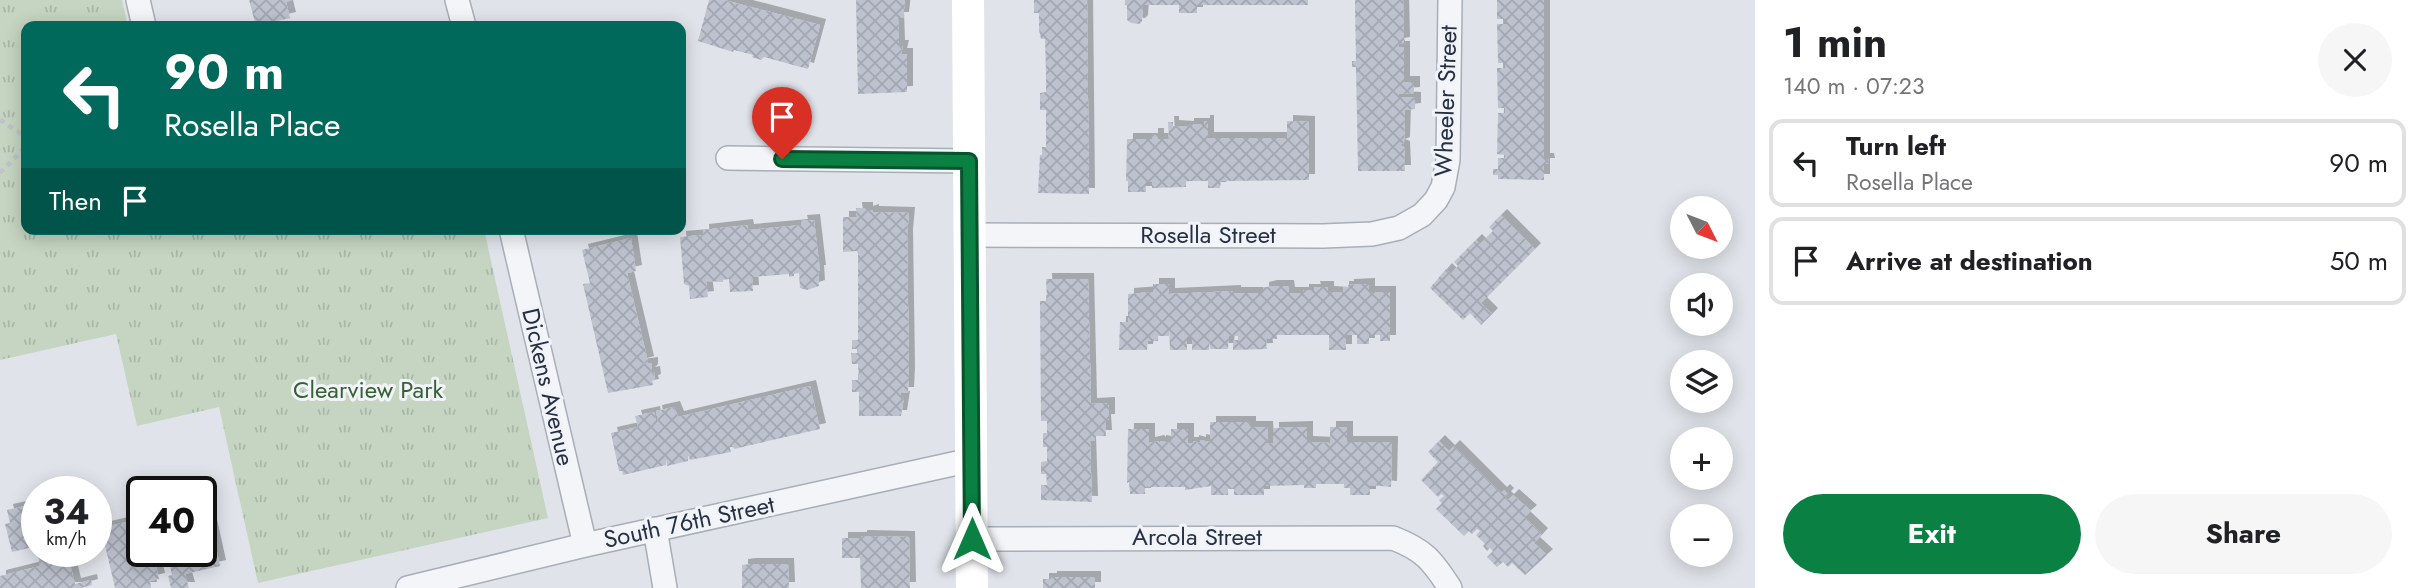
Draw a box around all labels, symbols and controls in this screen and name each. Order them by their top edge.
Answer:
text: 1 min [1783,12,1887,73]
button: close [2318,23,2392,97]
street label: Wheeler Street [1425,24,1466,177]
text: 90 m [164,37,284,107]
icon: left [49,49,140,140]
text: 140 m · 07:23 [1783,69,1925,103]
pin [752,87,812,159]
icon: arrive [763,98,801,136]
text: Rosella Place [164,102,341,148]
text: Turn left [1846,127,1946,165]
icon: left [1787,144,1825,182]
text: 90 m [2329,144,2388,182]
text: Rosella Place [1846,165,1973,199]
text: Then [49,182,102,220]
icon: arrive [116,182,154,220]
north arrow [1670,196,1732,259]
map controls [1670,196,1733,567]
street label: Rosella Street [1140,217,1276,252]
icon: arrive [1787,242,1825,280]
text: Arrive at destination [1846,242,2093,280]
text: 50 m [2330,242,2388,280]
button: sound [1670,273,1733,336]
street label: Dickens Avenue [513,305,584,469]
button: layers [1670,350,1733,413]
park label: Clearview Park [293,372,443,407]
button: + [1670,427,1733,490]
speed limit sign: 40 [126,476,217,567]
street label: South 76th Street [600,486,778,557]
text: 34 [43,487,90,537]
button: Exit [1783,494,2081,574]
button: Share [2095,494,2392,574]
position arrow [935,502,1009,576]
button: − [1670,504,1733,567]
street label: Arcola Street [1132,519,1262,554]
text: km/h [46,526,87,552]

